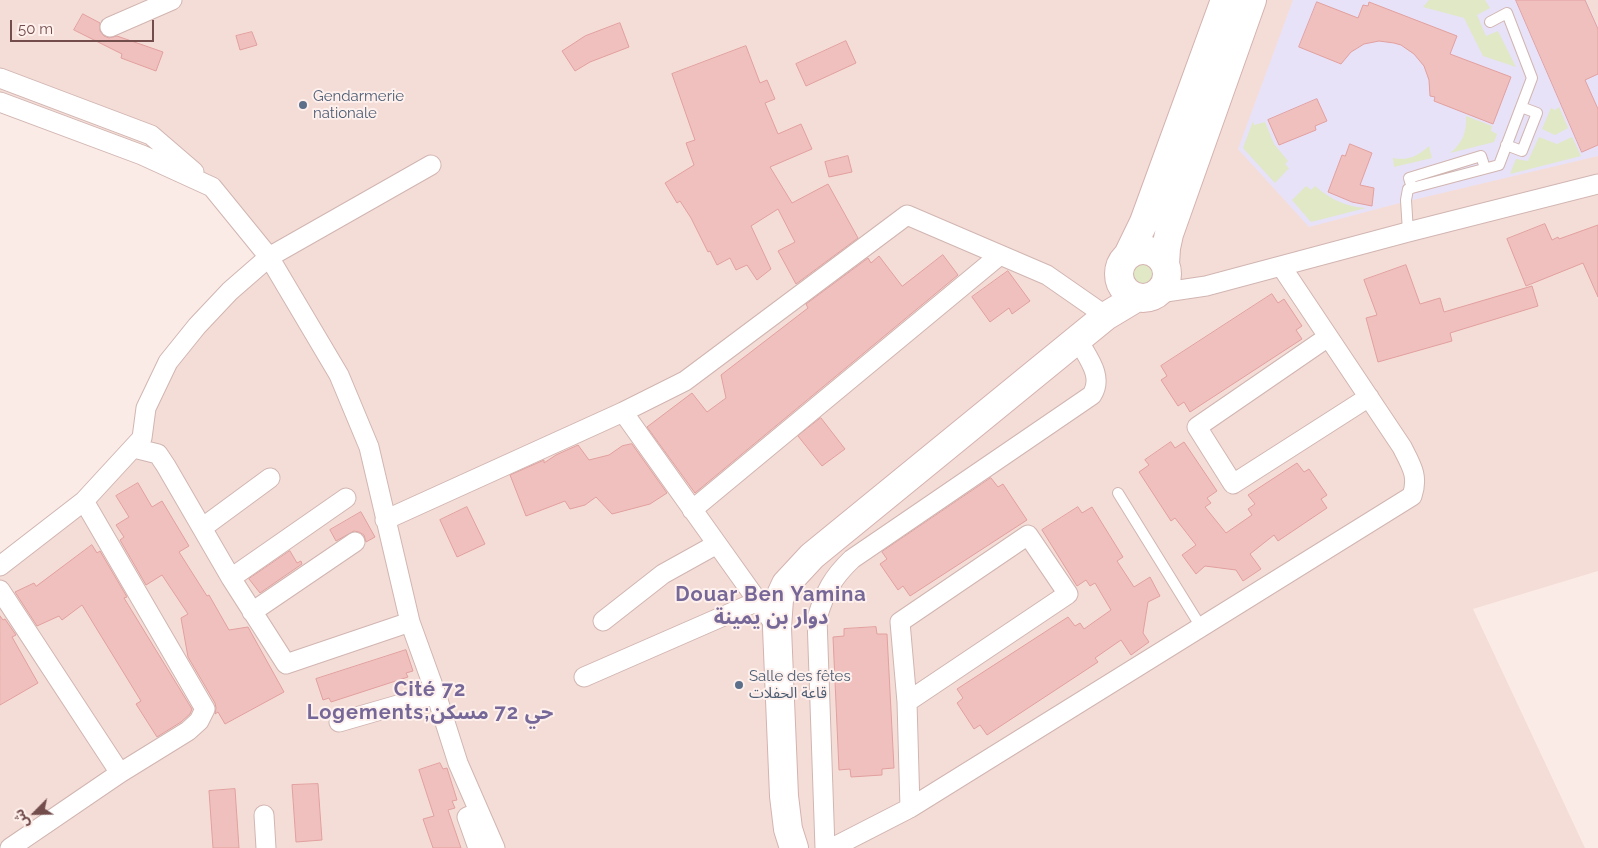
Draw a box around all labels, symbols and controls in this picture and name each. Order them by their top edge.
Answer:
scale bar [12,10,156,42]
text: 50 m [18,20,53,38]
place label: Gendarmerie nationale [313,87,404,122]
marker: Gendarmerie nationale [297,99,309,111]
district label: Douar Ben Yamina دوار بن يمينة [673,583,869,630]
place label: Salle des fêtes قاعة الحفلات [749,667,851,702]
district label: Cité 72 Logements;حي 72 مسكن [314,678,546,725]
marker: Salle des fêtes قاعة الحفلات [733,679,745,691]
north arrow [10,788,60,838]
text: ش [10,807,32,831]

